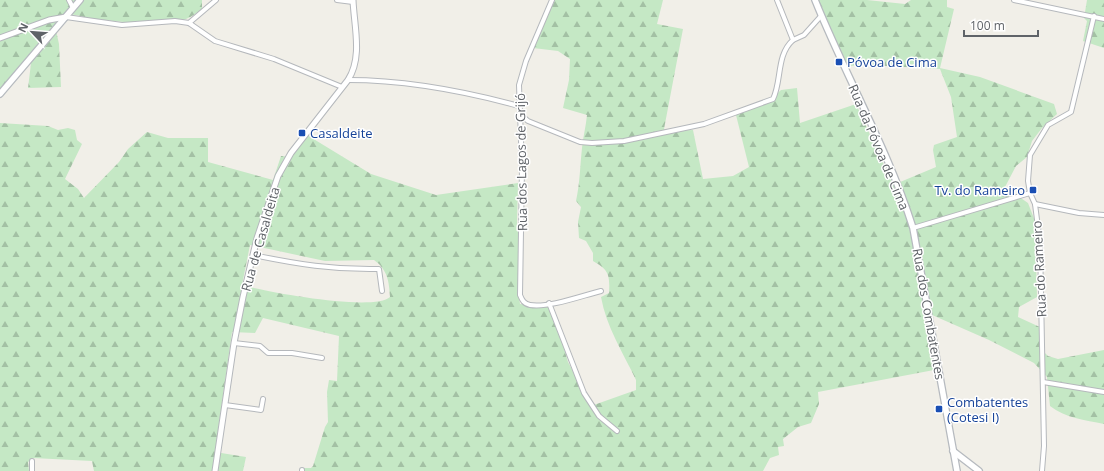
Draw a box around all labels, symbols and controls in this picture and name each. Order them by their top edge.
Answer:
north arrow [12,12,52,52]
scale bar [964,12,1038,38]
text: 100 m [970,17,1005,34]
text: N [14,20,31,35]
place label: Póvoa de Cima [847,53,937,71]
marker: Póvoa de Cima [834,57,844,67]
street label: Rua da Póvoa de Cima [844,81,914,213]
street label: Rua dos Lagos de Grijó [511,93,531,231]
place label: Casaldeite [310,124,373,142]
marker: Casaldeite [297,128,307,138]
place label: Tv. do Rameiro [934,181,1025,199]
street label: Rua de Casaldeita [237,185,283,293]
marker: Tv. do Rameiro [1028,185,1038,195]
street label: Rua do Rameiro [1027,220,1051,318]
street label: Rua dos Combatentes [909,247,949,381]
place label: Combatentes (Cotesi I) [947,393,1028,426]
marker: Combatentes (Cotesi I) [934,404,944,414]

